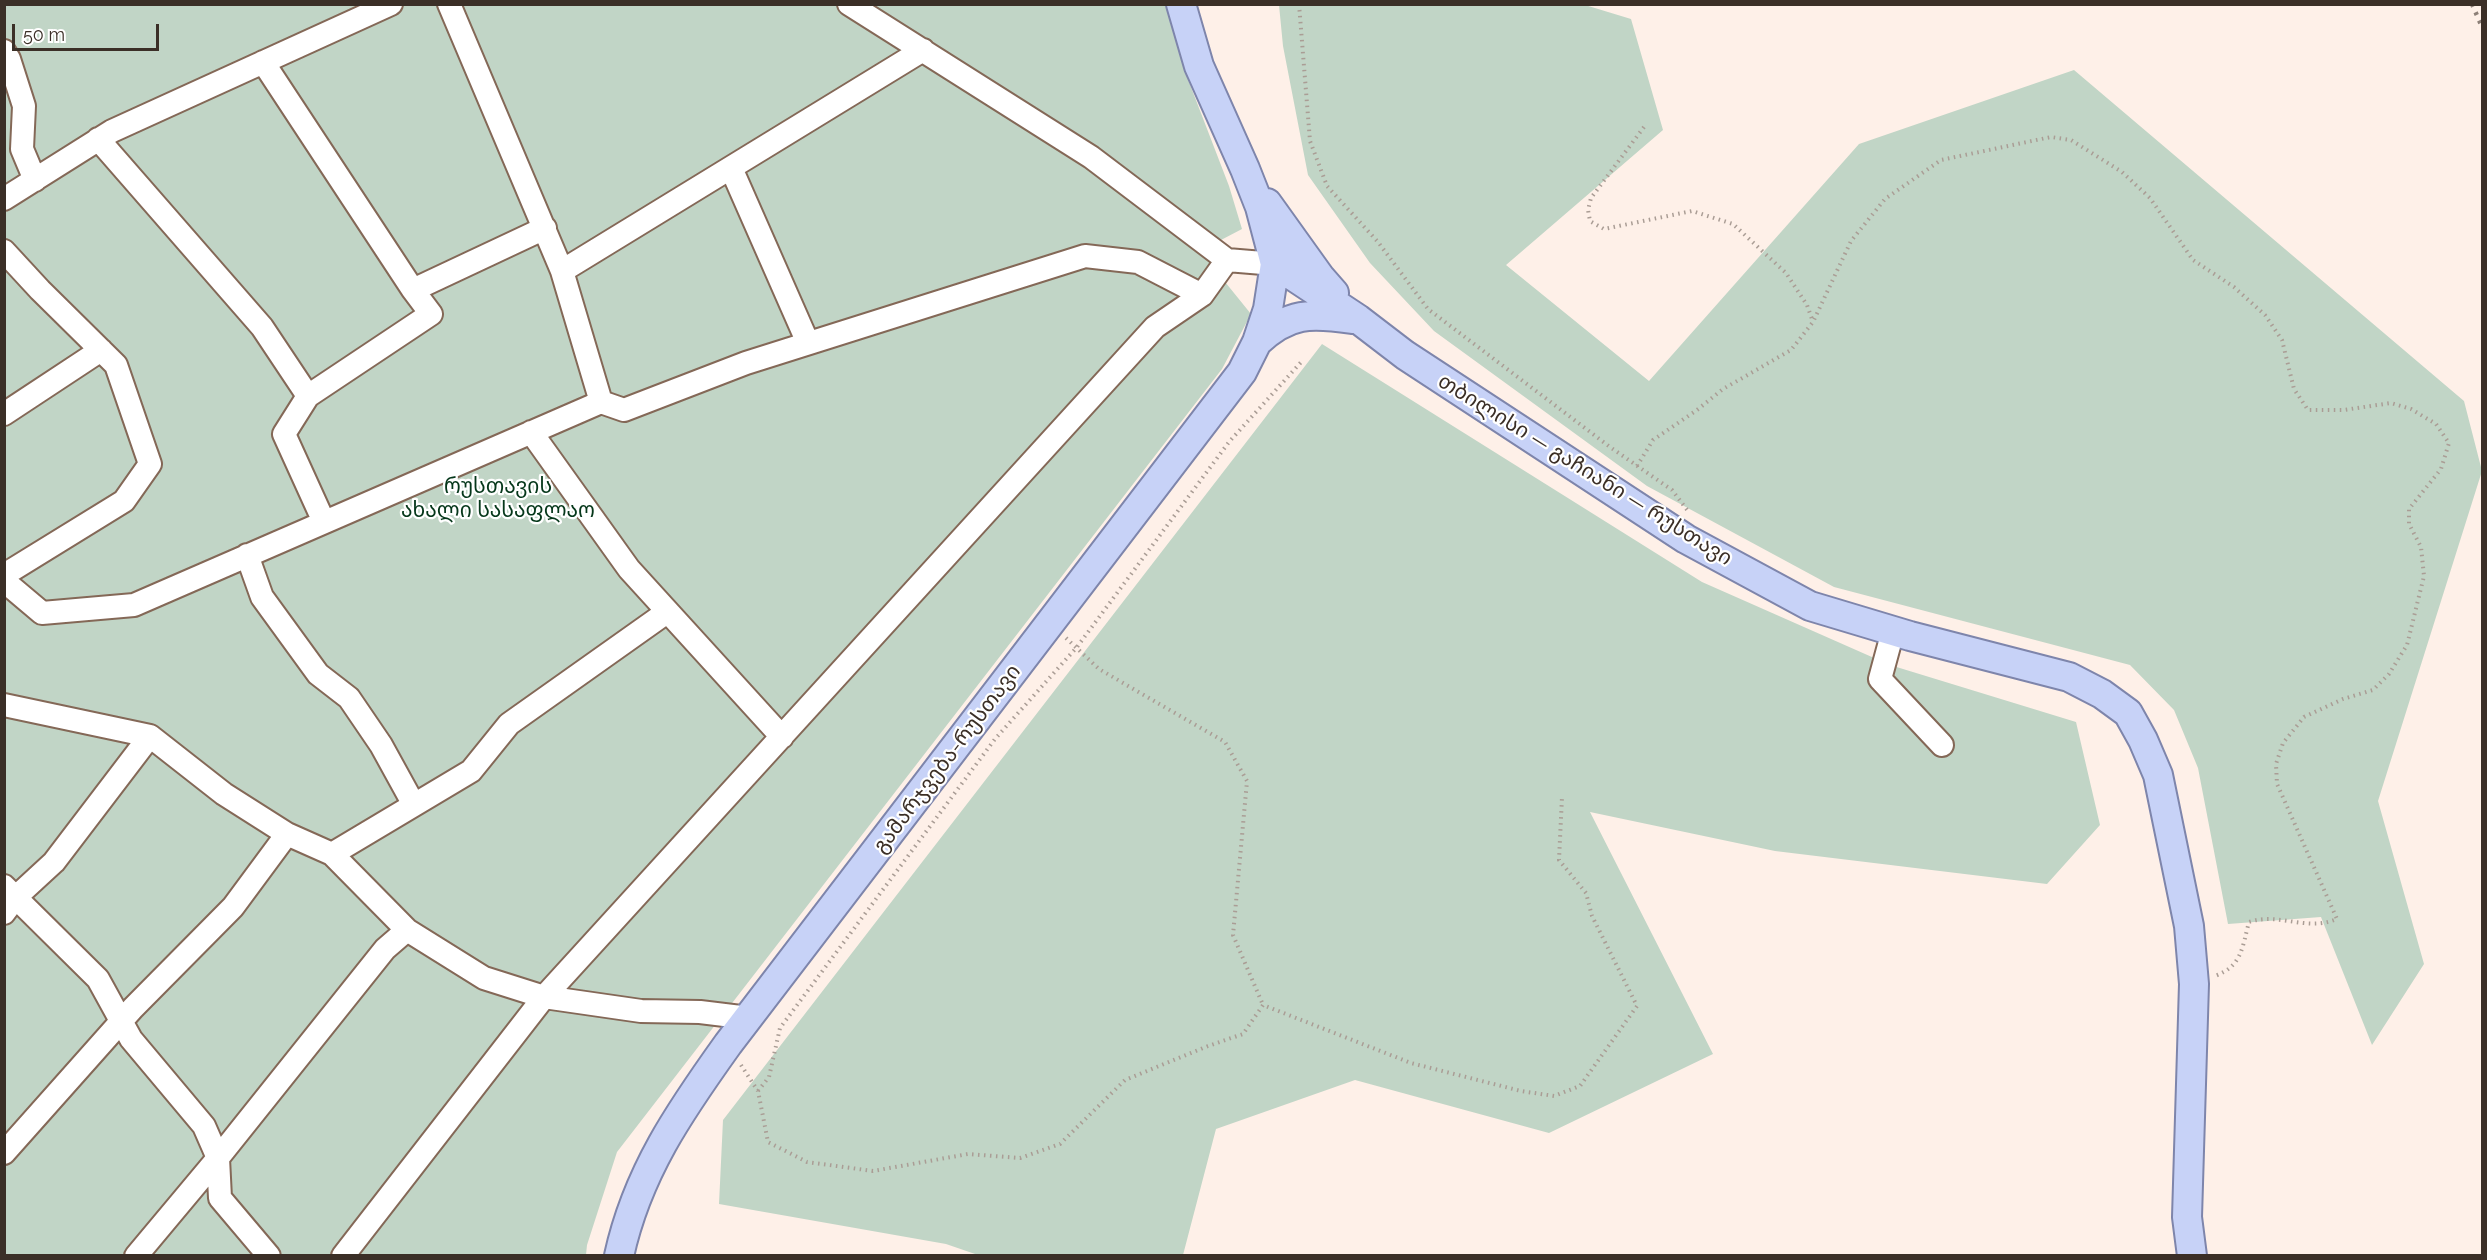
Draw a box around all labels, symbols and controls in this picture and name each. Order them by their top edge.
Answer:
scale bar [15,12,162,50]
text: 50 m [23,24,65,45]
street label: თბილისი — გაჩიანი — რუსთავი [1433,369,1737,571]
park label: რუსთავის ახალი სასაფლაო [401,474,595,524]
street label: გამარჯვება-რუსთავი [868,660,1026,858]

